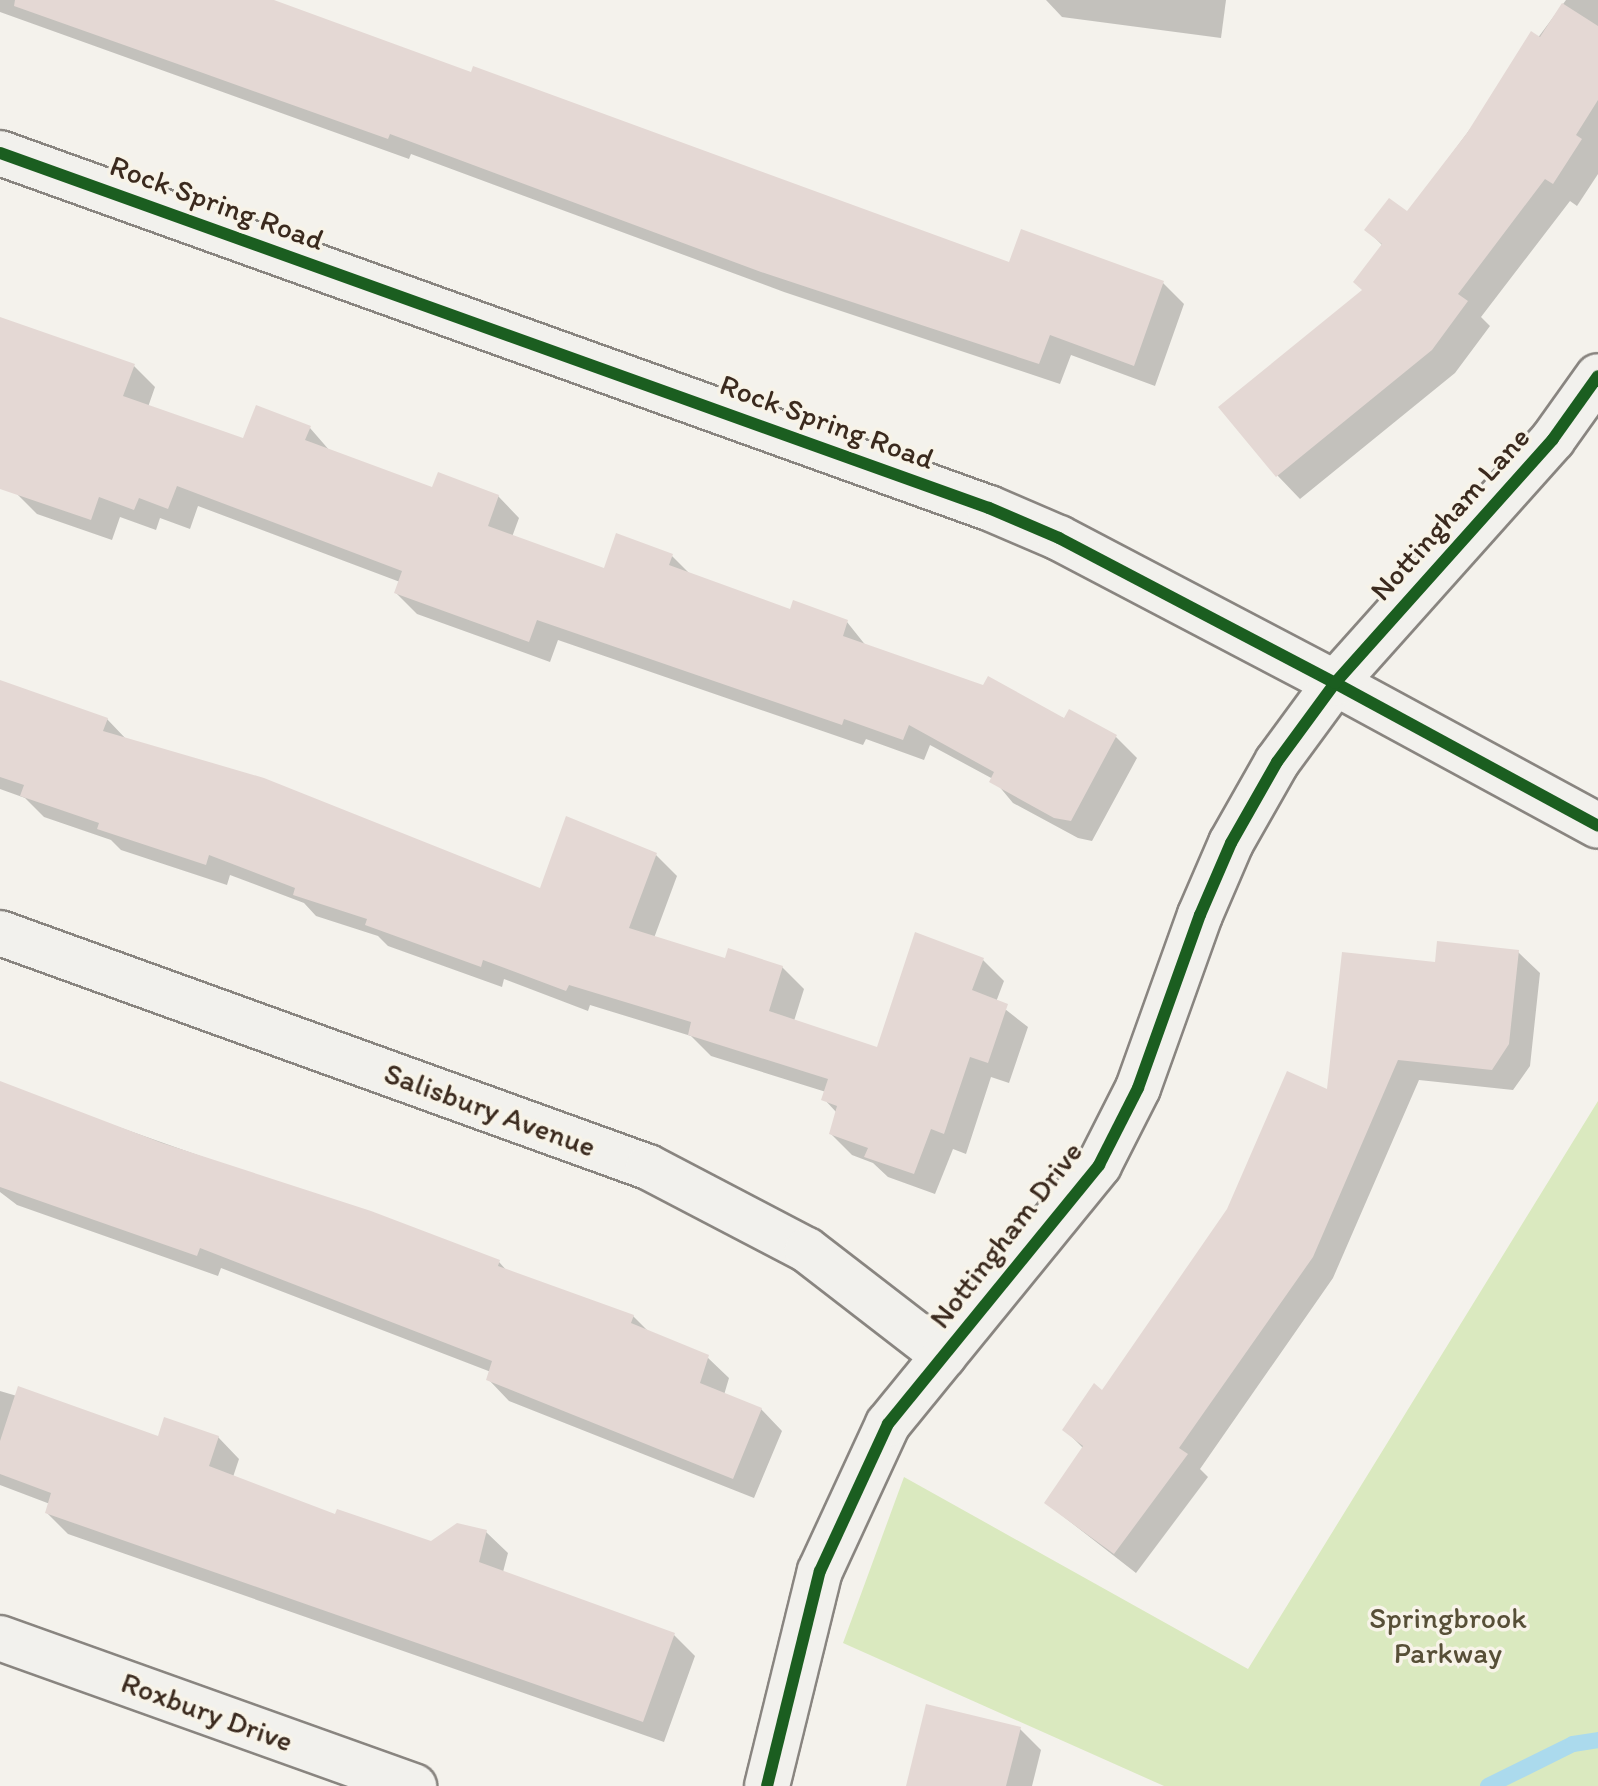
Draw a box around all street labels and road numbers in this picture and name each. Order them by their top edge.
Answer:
street label: Rock Spring Road [105,148,329,258]
street label: Rock Spring Road [715,367,939,477]
street label: Nottingham Lane [1362,419,1538,609]
street label: Salisbury Avenue [380,1055,600,1165]
street label: Nottingham Drive [922,1134,1090,1336]
street label: Roxbury Drive [116,1664,298,1760]

